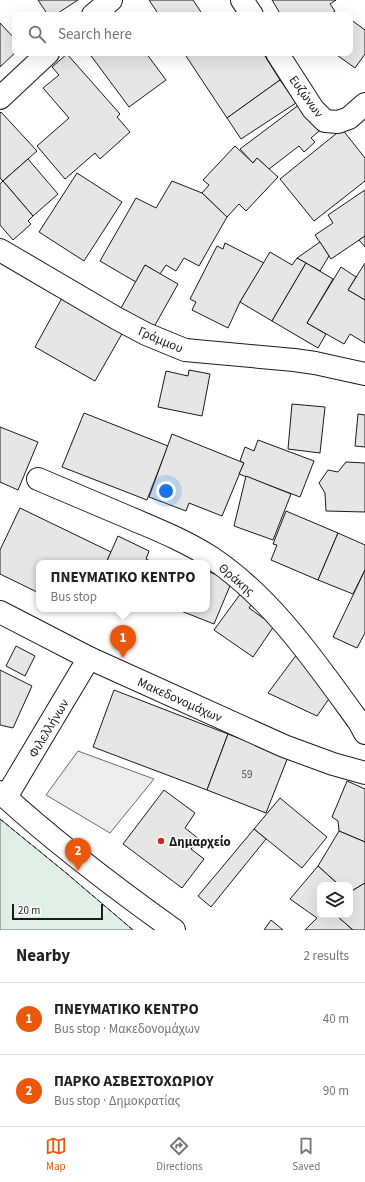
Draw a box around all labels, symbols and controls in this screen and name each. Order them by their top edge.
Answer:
search box [12,12,353,56]
icon: search [26,23,48,45]
text: Search here [58,24,132,45]
street label: Ευζώνων [285,72,328,121]
street label: Γράμμου [135,322,186,357]
your location [156,481,176,501]
street label: Θράκης [214,559,259,600]
popup [36,560,210,612]
text: ΠΝΕΥΜΑΤΙΚΟ ΚΕΝΤΡΟ [51,567,195,588]
text: Bus stop [51,588,97,606]
pin: 1 [110,625,136,658]
street label: Μακεδονομάχων [134,673,225,727]
street label: Φιλελλήνων [24,696,73,761]
house number: 59 [242,767,252,782]
place label: Δημαρχείο [169,833,231,851]
marker: Δημαρχείο [156,836,166,846]
pin: 2 [65,838,91,871]
map controls [317,882,353,918]
button: layers [317,882,353,918]
scale bar [12,902,103,921]
text: 20 m [18,903,40,918]
text: Nearby [16,944,70,968]
text: 2 results [304,947,349,965]
text: ΠΝΕΥΜΑΤΙΚΟ ΚΕΝΤΡΟ [54,999,199,1020]
text: 1 [26,1010,32,1028]
text: 40 m [323,1010,349,1028]
text: Bus stop · Μακεδονομάχων [54,1020,200,1038]
text: ΠΑΡΚΟ ΑΣΒΕΣΤΟΧΩΡΙΟΥ [54,1071,214,1092]
text: 2 [26,1082,32,1100]
text: 90 m [323,1082,349,1100]
text: Bus stop · Δημοκρατίας [54,1092,180,1110]
tab: Map [45,1135,67,1174]
tab: Directions [156,1135,203,1174]
tab: Saved [292,1135,320,1174]

